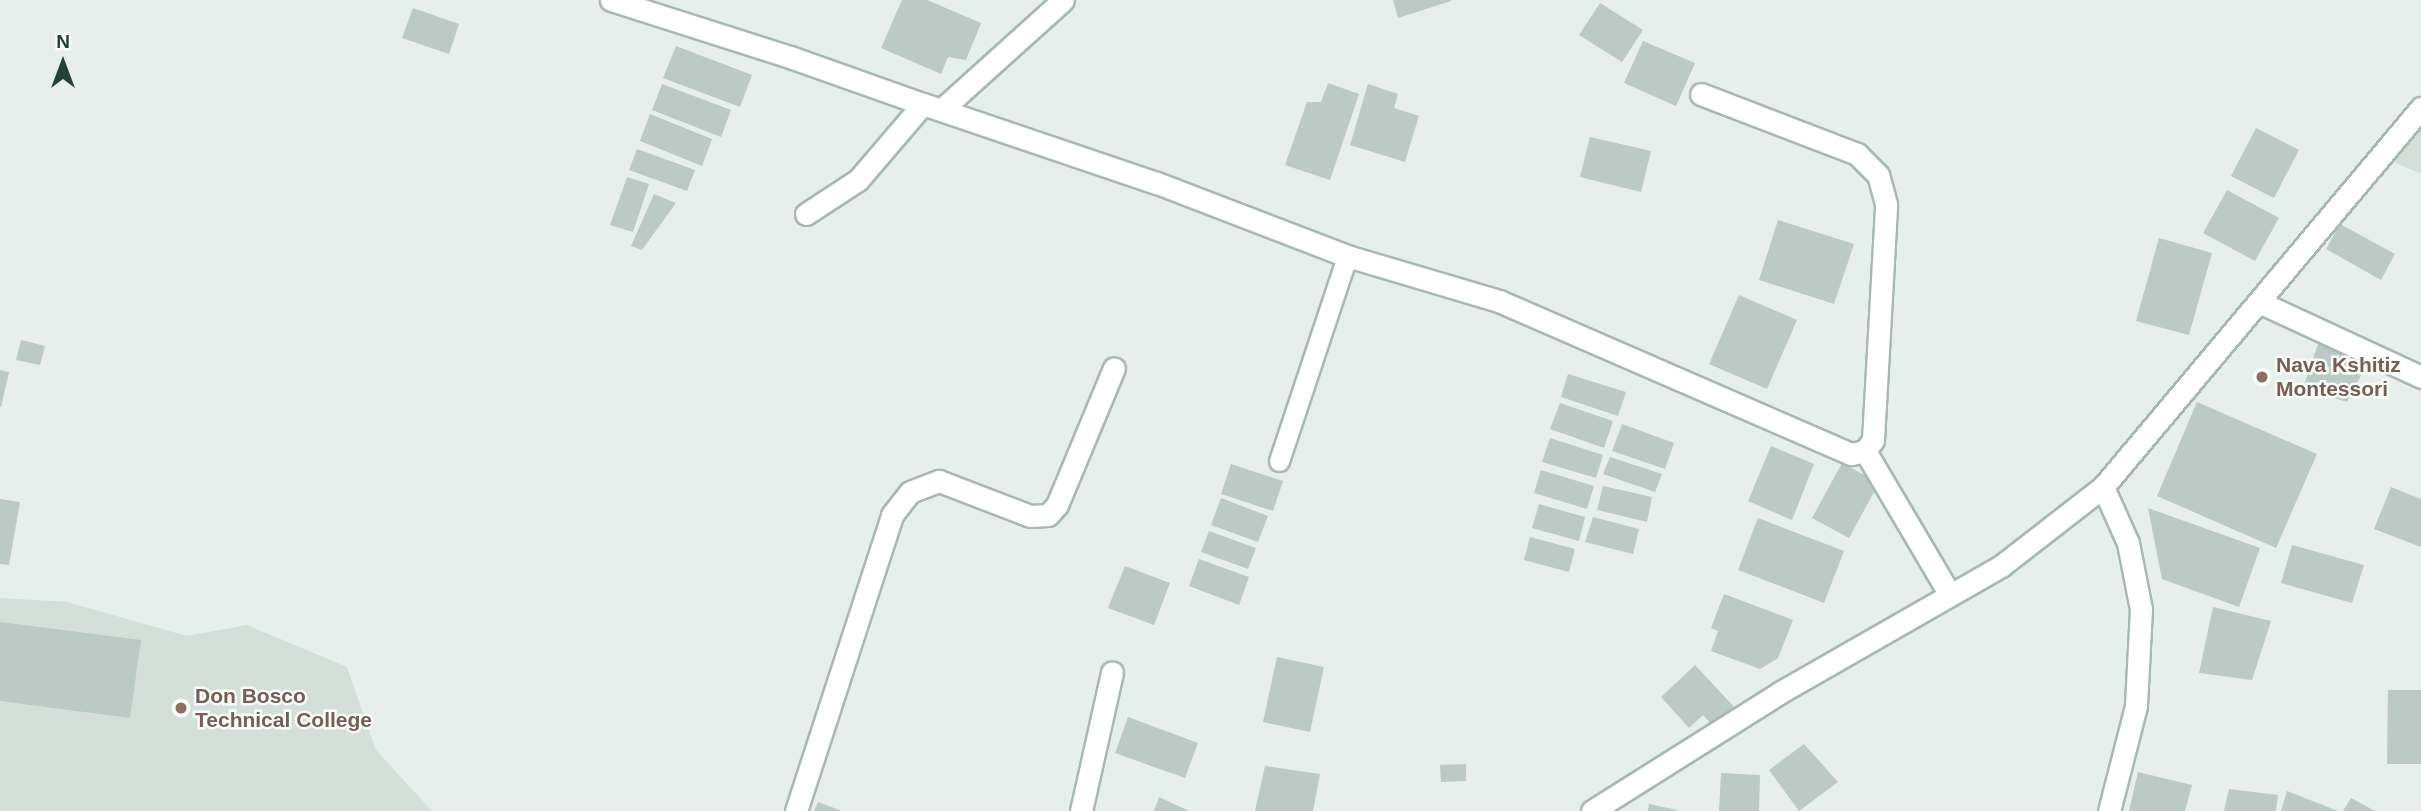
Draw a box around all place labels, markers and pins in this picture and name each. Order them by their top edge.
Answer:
place label: Nava Kshitiz Montessori [2276,352,2401,402]
marker: Nava Kshitiz Montessori [2254,369,2270,385]
place label: Don Bosco Technical College [195,683,372,733]
marker: Don Bosco Technical College [173,700,189,716]

